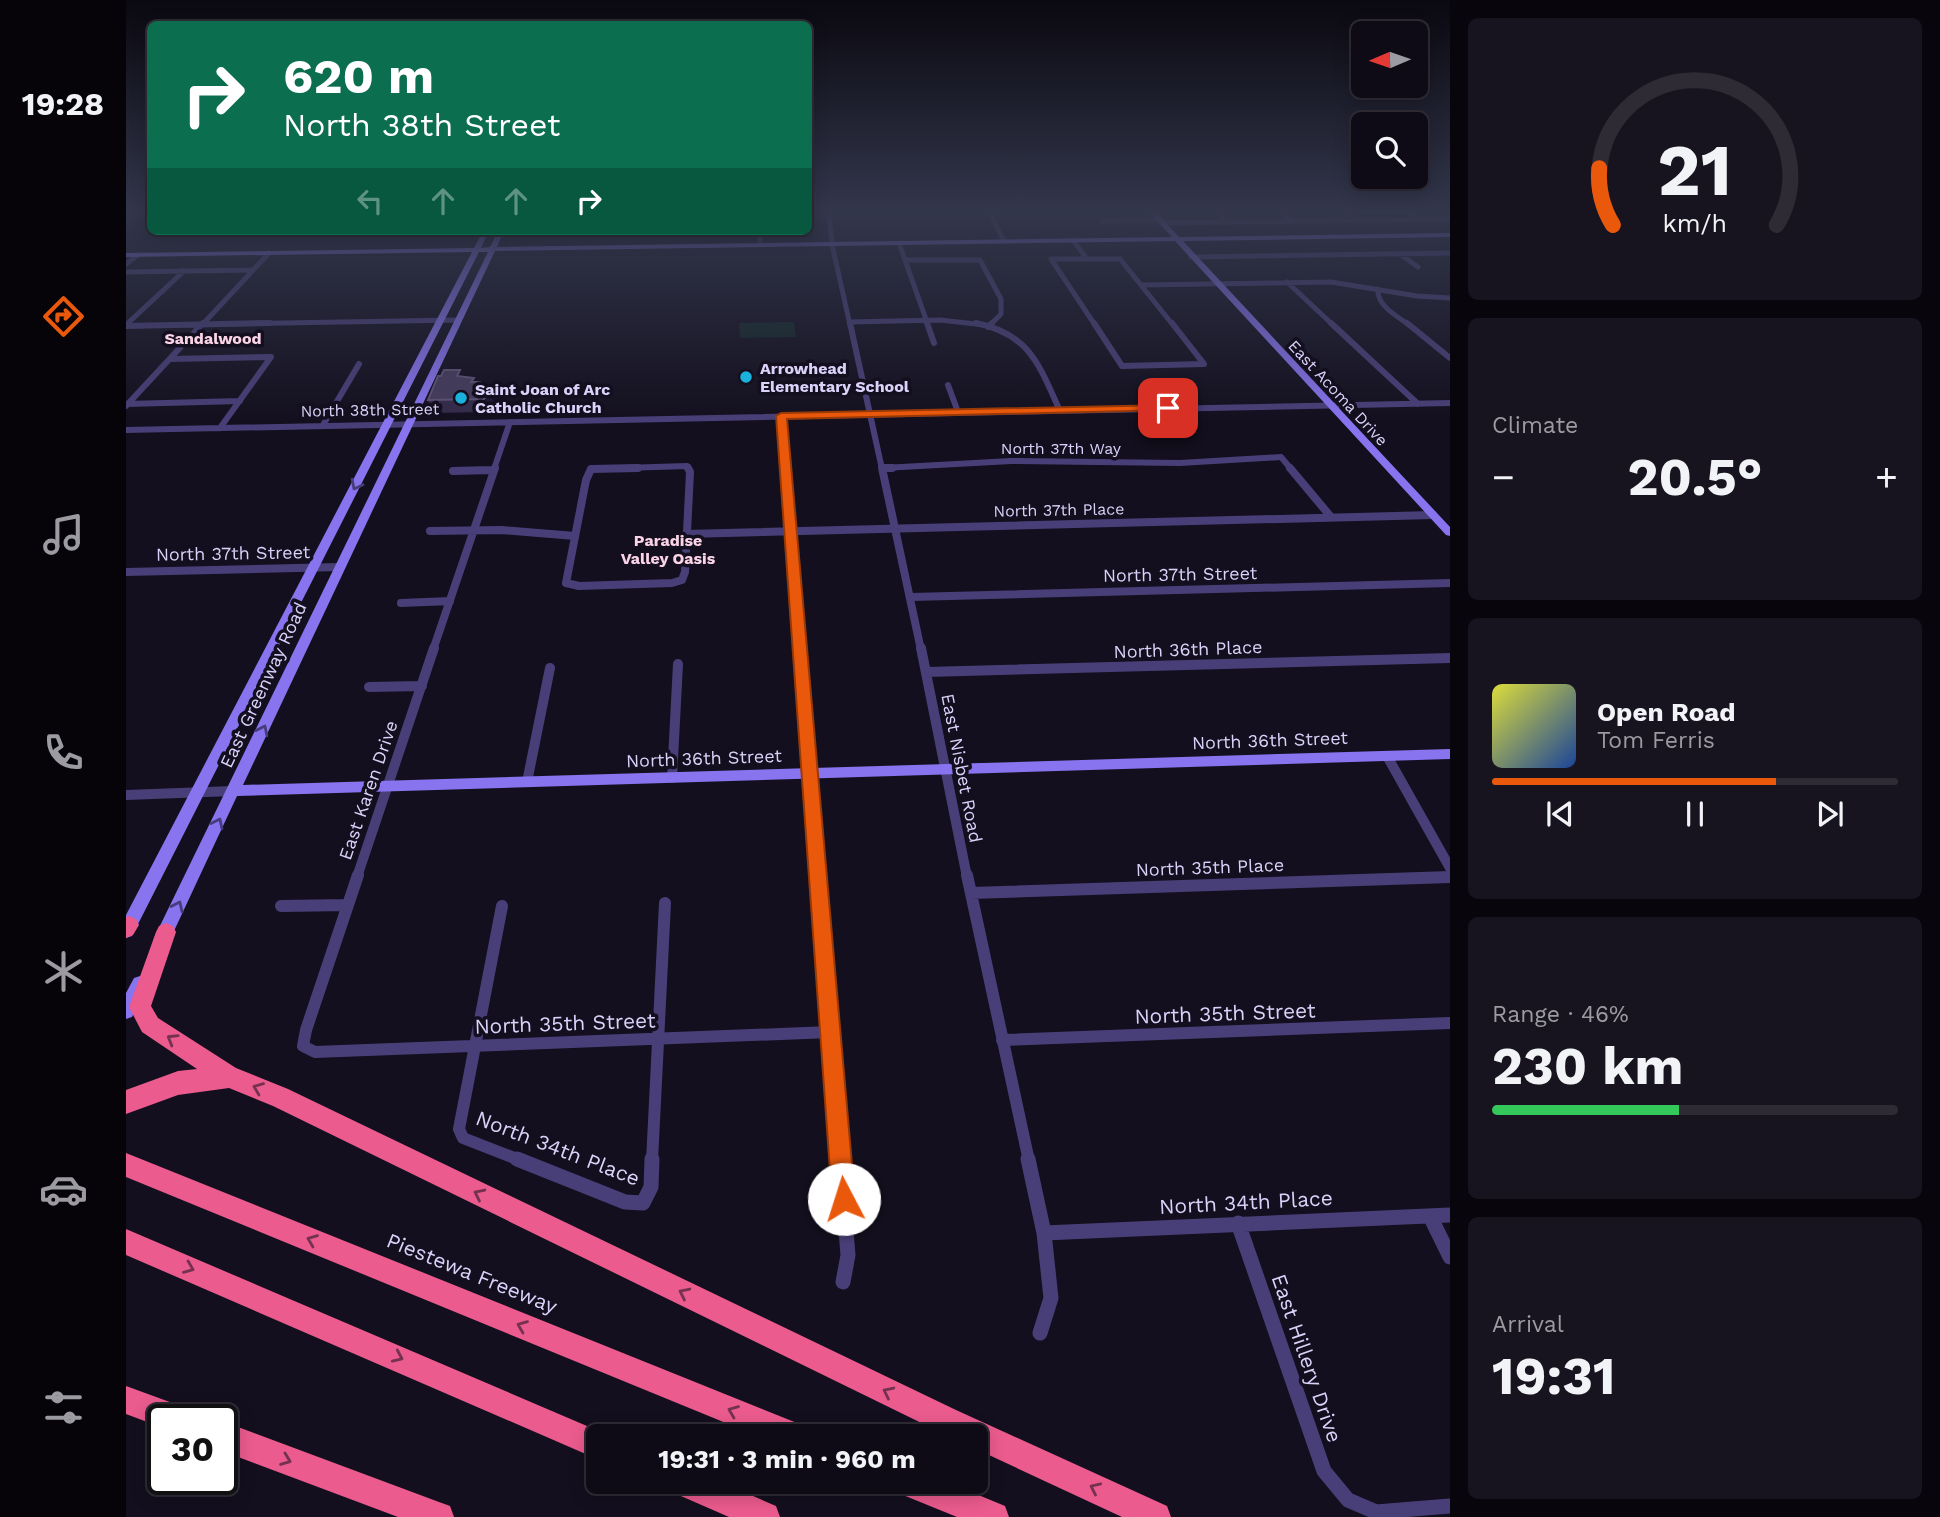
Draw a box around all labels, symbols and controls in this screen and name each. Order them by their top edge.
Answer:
north arrow [1351,21,1428,98]
map controls [1351,21,1428,189]
text: 620 m [283,47,434,105]
icon: right [168,49,259,140]
text: 19:28 [22,85,104,123]
text: North 38th Street [283,106,560,144]
button: search [1351,112,1428,189]
text: 21 [1658,127,1732,213]
icon: left [351,182,389,220]
icon: ahead [424,182,462,220]
icon: ahead [497,182,535,220]
icon: right [570,182,608,220]
text: km/h [1663,209,1727,238]
icon: directions [39,292,88,341]
district label: Sandalwood [164,329,262,348]
street label: East Acoma Drive [1284,336,1392,450]
place label: Arrowhead Elementary School [760,359,910,396]
marker: Arrowhead Elementary School [738,369,754,385]
pin [1138,378,1198,438]
place label: Saint Joan of Arc Catholic Church [475,380,610,417]
icon: arrive [1149,389,1187,427]
marker: Saint Joan of Arc Catholic Church [453,390,469,406]
street label: North 38th Street [300,399,440,421]
text: Climate [1492,412,1578,439]
street label: North 37th Way [1001,439,1122,458]
text: 20.5° [1627,447,1763,508]
text: − [1492,455,1515,499]
text: + [1875,455,1898,499]
one-way arrow [350,478,364,490]
street label: North 37th Place [993,499,1125,521]
icon: music [39,510,88,559]
district label: Paradise Valley Oasis [621,531,716,568]
street label: North 37th Street [156,541,311,565]
street label: North 37th Street [1103,562,1258,586]
street label: East Greenway Road [215,599,311,771]
street label: North 36th Place [1113,636,1263,662]
street label: East Nisbet Road [937,692,987,844]
text: Open Road [1597,697,1735,727]
street label: East Karen Drive [334,718,402,862]
one-way arrow [254,725,268,737]
street label: North 36th Street [1192,727,1349,753]
text: Tom Ferris [1597,727,1715,754]
icon: phone [39,728,88,777]
street label: North 36th Street [626,745,783,771]
icon: previous [1541,795,1579,833]
icon: pause [1676,795,1714,833]
icon: next [1811,795,1849,833]
one-way arrow [210,818,224,830]
street label: North 35th Place [1135,854,1285,880]
one-way arrow [170,901,184,913]
icon: climate [39,947,88,996]
street label: North 35th Street [1134,997,1316,1029]
text: Range · 46% [1492,1001,1629,1028]
street label: North 35th Street [474,1007,656,1039]
one-way arrow [167,1035,180,1048]
text: 230 km [1492,1036,1683,1097]
one-way arrow [252,1083,264,1097]
street label: North 34th Place [472,1105,644,1191]
position arrow [807,1162,881,1236]
icon: car [39,1165,88,1214]
street label: North 34th Place [1159,1185,1333,1219]
one-way arrow [474,1188,486,1202]
street label: Piestewa Freeway [383,1227,561,1319]
one-way arrow [306,1235,318,1249]
one-way arrow [182,1259,194,1273]
street label: East Hillery Drive [1266,1270,1348,1446]
one-way arrow [679,1287,691,1301]
text: Arrival [1492,1311,1564,1338]
one-way arrow [517,1320,529,1334]
text: 19:31 [1492,1346,1615,1407]
one-way arrow [391,1349,403,1363]
icon: filters [39,1383,88,1432]
one-way arrow [883,1386,896,1400]
speed limit sign: 30 [147,1404,238,1495]
one-way arrow [728,1406,740,1420]
text: 19:31 · 3 min · 960 m [658,1444,916,1474]
one-way arrow [280,1451,292,1465]
one-way arrow [1089,1483,1102,1497]

